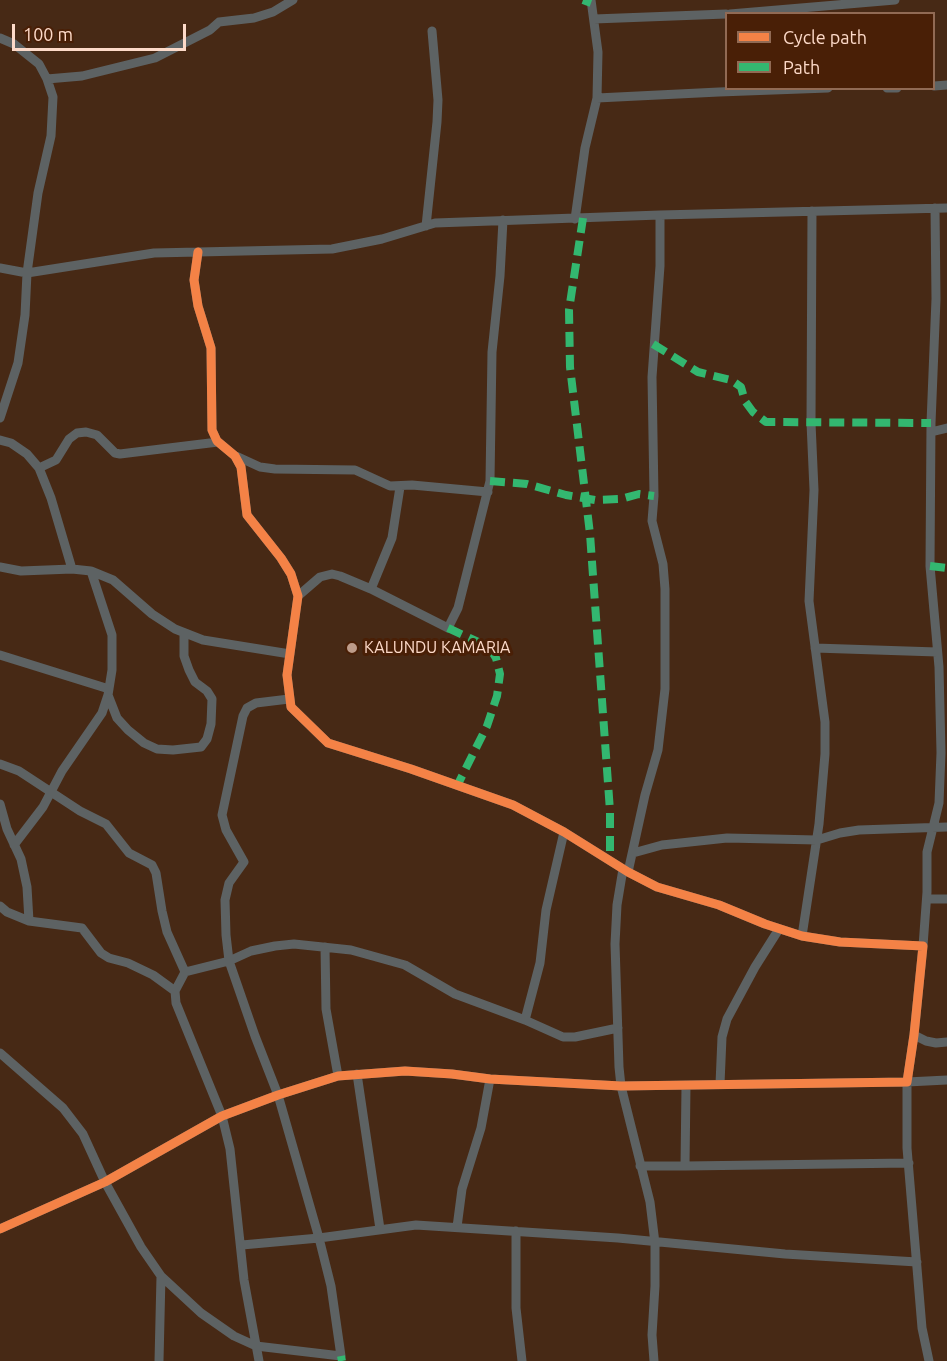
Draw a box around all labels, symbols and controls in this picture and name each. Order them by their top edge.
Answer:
scale bar [15,12,189,50]
legend [725,12,935,90]
text: 100 m [23,24,73,44]
text: Cycle path [783,27,867,47]
text: Path [783,57,820,77]
place label: KALUNDU KAMARIA [364,638,510,658]
marker: KALUNDU KAMARIA [345,641,359,655]

